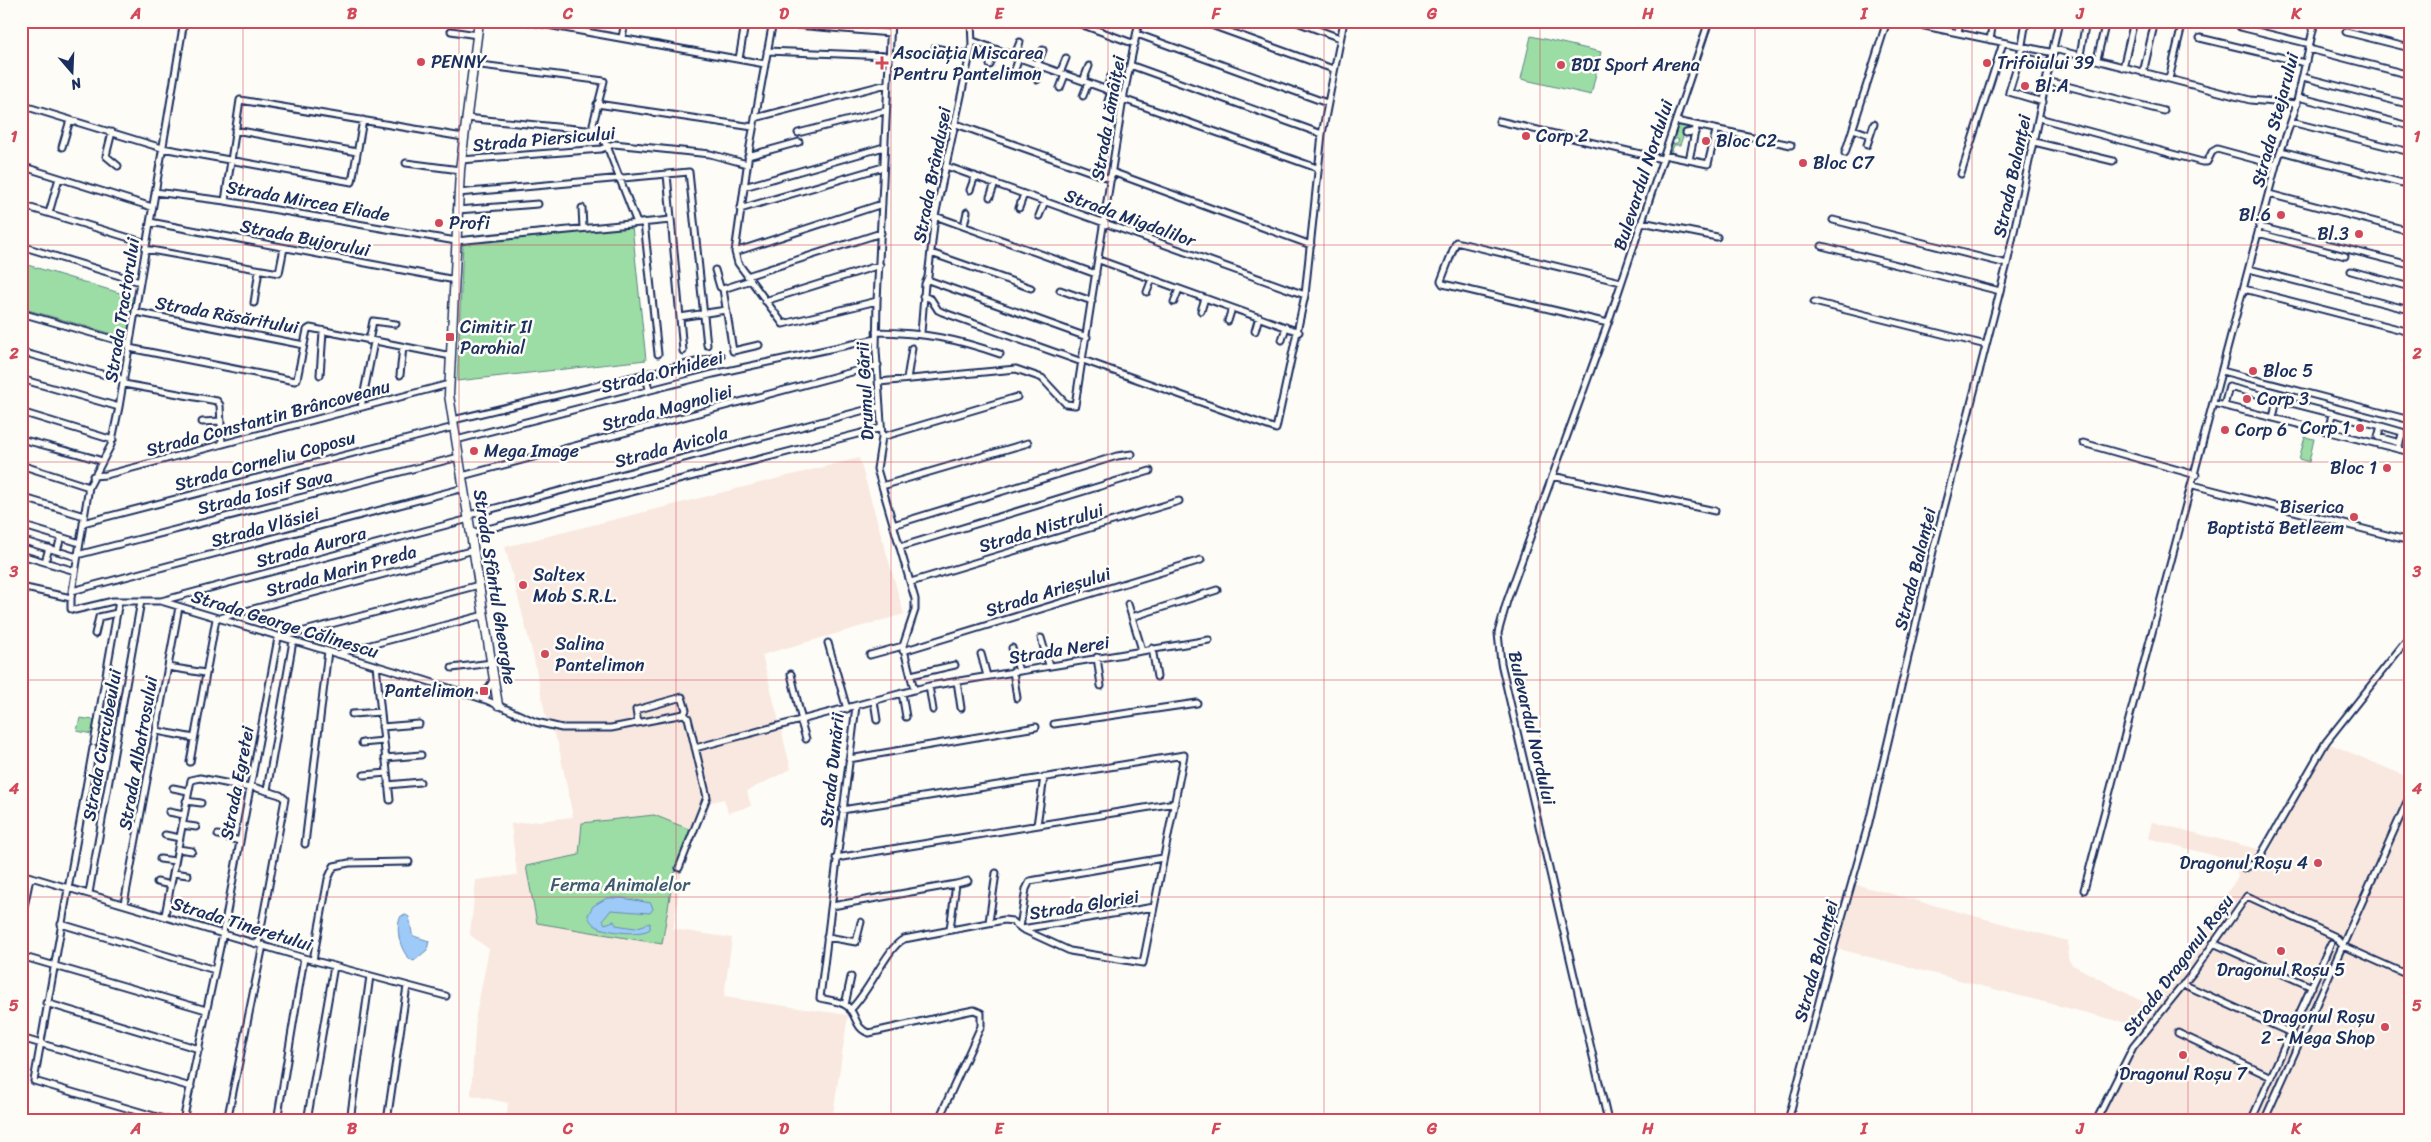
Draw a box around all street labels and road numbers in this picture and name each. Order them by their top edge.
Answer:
street label: Strada Stejarului [2242,48,2309,191]
street label: Strada Lămâiței [1081,52,1135,183]
street label: Bulevardul Nordului [1604,94,1683,255]
street label: Strada Brândușei [903,103,961,246]
street label: Strada Balanței [1983,110,2041,241]
street label: Strada Piersicului [471,117,618,161]
street label: Strada Mircea Eliade [224,171,392,231]
street label: Strada Migdalilor [1060,179,1202,257]
street label: Strada Bujorului [237,210,374,266]
street label: Strada Tractorului [95,235,149,384]
street label: Strada Răsăritului [153,287,302,344]
street label: Drumul Gării [846,340,884,441]
street label: Strada Orhideei [597,341,728,403]
street label: Strada Constantin Brâncoveanu [142,370,394,466]
street label: Strada Magnoliei [598,375,737,441]
street label: Strada Avicola [611,416,732,477]
street label: Strada Corneliu Coposu [171,421,360,501]
street label: Strada Iosif Sava [194,460,336,524]
street label: Strada Sfântul Gheorghe [464,487,526,687]
street label: Strada Nistrului [975,494,1108,562]
street label: Strada Vlăsiei [207,497,324,557]
street label: Strada Balanței [1884,503,1946,634]
street label: Strada Aurora [252,517,371,577]
street label: Strada Marin Preda [262,535,420,607]
street label: Strada Arieșului [981,557,1116,626]
street label: Strada George Călinescu [187,580,383,668]
street label: Strada Nerei [1006,626,1113,674]
street label: Bulevardul Nordului [1499,648,1565,809]
street label: Strada Curcubeului [73,665,131,824]
street label: Strada Albatrosului [109,672,167,833]
street label: Strada Dunării [810,710,854,829]
street label: Strada Egretei [210,722,264,843]
street label: Strada Gloriei [1027,880,1142,929]
street label: Strada Tineretului [168,887,317,961]
street label: Strada Dragonul Roșu [2114,887,2243,1043]
street label: Strada Balanței [1784,895,1848,1026]

